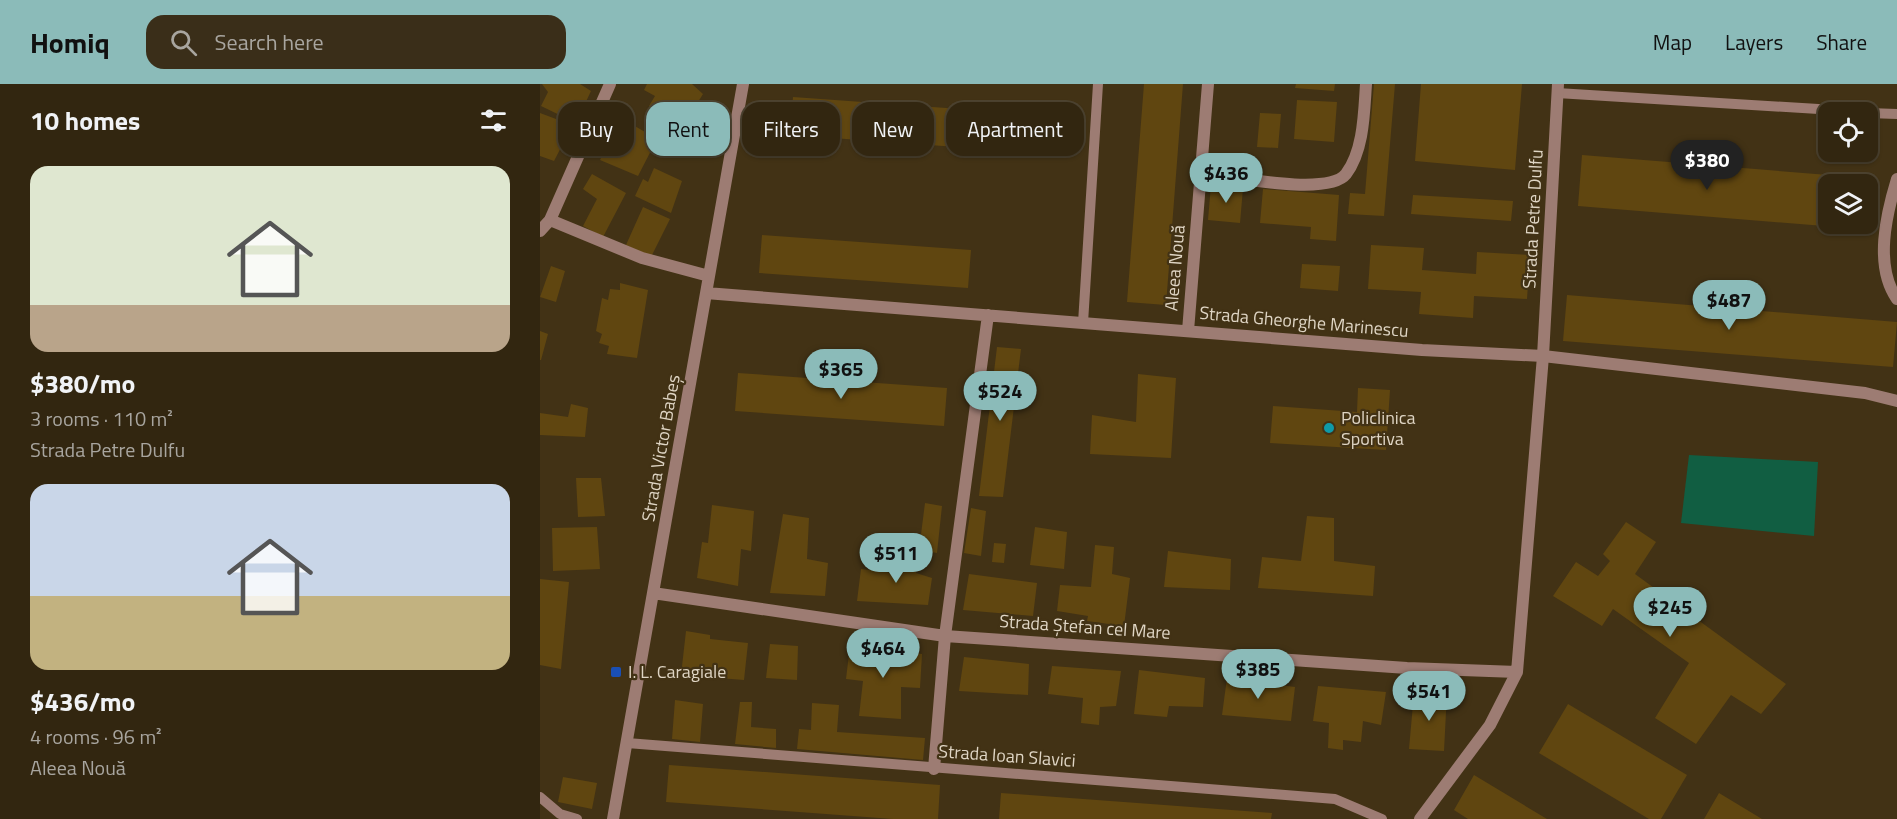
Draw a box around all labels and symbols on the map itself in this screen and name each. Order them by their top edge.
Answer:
pin: $380 [1671,140,1743,191]
street label: Strada Petre Dulfu [1515,149,1550,289]
pin: $436 [1190,153,1262,204]
street label: Aleea Nouă [1157,224,1192,312]
pin: $487 [1693,280,1765,331]
street label: Strada Gheorghe Marinescu [1198,299,1410,344]
pin: $365 [805,349,877,400]
pin: $524 [964,371,1036,422]
street label: Strada Victor Babeș [634,372,687,524]
place label: Policlinica Sportiva [1341,404,1416,452]
marker: Policlinica Sportiva [1322,421,1336,435]
pin: $511 [860,533,932,584]
pin: $245 [1634,587,1706,638]
street label: Strada Ștefan cel Mare [999,607,1172,646]
pin: $464 [847,628,919,679]
pin: $385 [1222,649,1294,700]
place label: I. L. Caragiale [628,658,726,685]
marker: I. L. Caragiale [609,665,623,679]
pin: $541 [1393,671,1465,722]
street label: Strada Ioan Slavici [938,737,1077,774]

